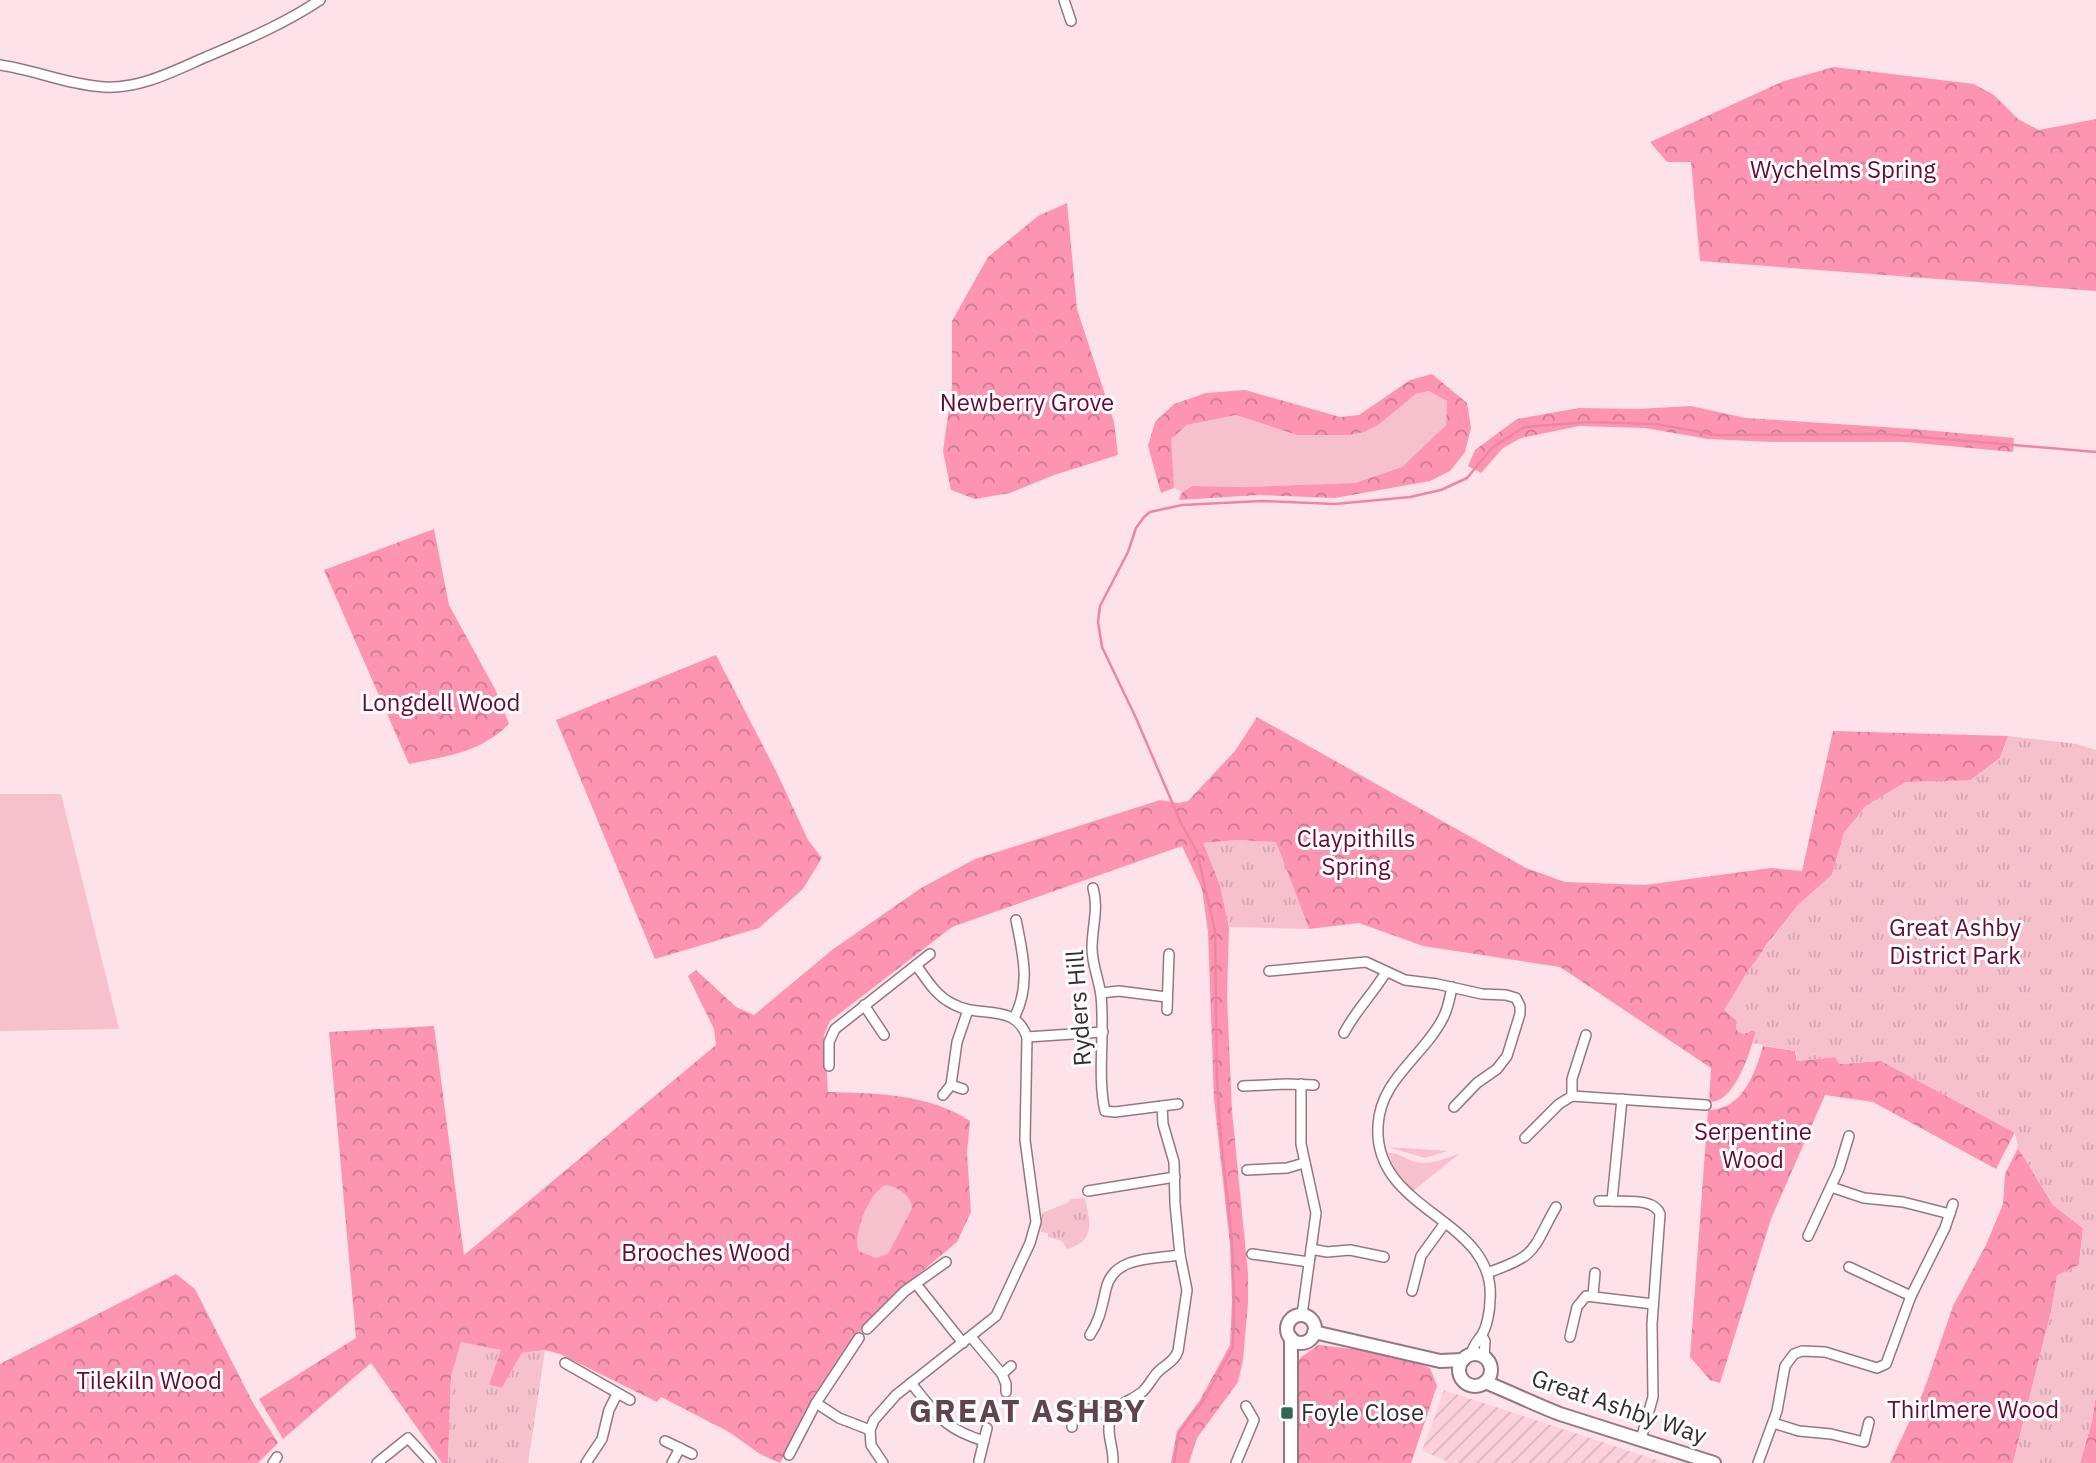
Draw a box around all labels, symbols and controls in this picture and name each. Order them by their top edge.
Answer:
park label: Wychelms Spring [1750,153,1936,185]
park label: Newberry Grove [940,386,1114,418]
park label: Longdell Wood [362,686,520,718]
park label: Claypithills Spring [1297,822,1415,882]
park label: Great Ashby District Park [1889,911,2021,971]
street label: Ryders Hill [1058,949,1098,1067]
park label: Serpentine Wood [1694,1115,1812,1175]
park label: Brooches Wood [621,1236,791,1268]
street label: Great Ashby Way [1527,1361,1711,1451]
park label: Tilekiln Wood [76,1364,222,1396]
district label: GREAT ASHBY [909,1389,1147,1431]
park label: Thirlmere Wood [1887,1393,2059,1425]
place label: Foyle Close [1301,1396,1424,1428]
marker: Foyle Close [1279,1405,1295,1421]

